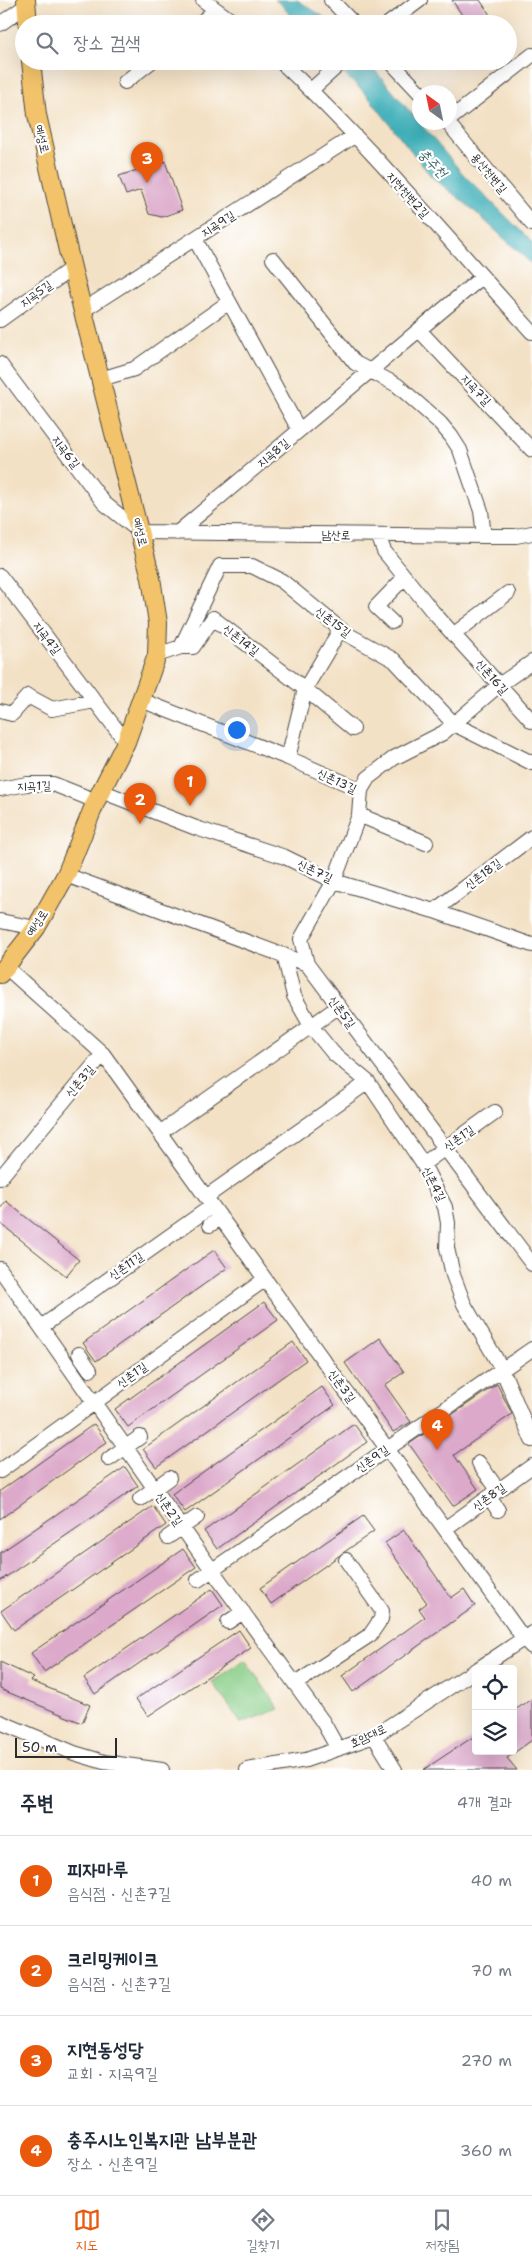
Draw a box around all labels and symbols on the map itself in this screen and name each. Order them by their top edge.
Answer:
north arrow [412,85,457,130]
street label: 예성로 [31,123,53,155]
pin: 3 [131,142,163,183]
water label: 충주천 [415,145,452,183]
street label: 용산천변길 [467,149,511,197]
street label: 지현천변2길 [383,169,433,222]
street label: 지곡9길 [198,207,238,241]
street label: 지곡5길 [17,277,56,311]
street label: 지곡7길 [457,371,495,409]
street label: 지곡6길 [48,432,84,472]
street label: 지곡8길 [254,435,293,471]
street label: 예성로 [129,516,151,548]
street label: 남산로 [321,527,351,543]
street label: 신촌15길 [312,603,355,641]
street label: 지곡4길 [29,618,65,658]
street label: 신촌14길 [220,621,263,659]
street label: 신촌16길 [472,656,512,698]
your location [224,717,250,743]
pin: 1 [174,765,206,806]
street label: 신촌13길 [315,765,360,797]
street label: 지곡1길 [17,777,52,795]
pin: 2 [124,783,156,824]
street label: 신촌18길 [461,855,505,893]
street label: 신촌7길 [295,856,336,886]
street label: 예성로 [22,906,52,940]
street label: 신촌5길 [325,993,359,1032]
street label: 신촌3길 [62,1061,98,1100]
street label: 신촌1길 [441,1121,478,1154]
street label: 신촌4길 [418,1164,450,1205]
street label: 신촌11길 [106,1248,147,1284]
street label: 신촌1길 [114,1358,151,1391]
street label: 신촌3길 [325,1366,360,1406]
pin: 4 [421,1409,453,1450]
street label: 신촌9길 [352,1442,392,1476]
street label: 신촌8길 [469,1479,509,1514]
street label: 신촌2길 [152,1489,186,1529]
street label: 호암대로 [347,1721,389,1751]
scale bar [15,1735,118,1758]

